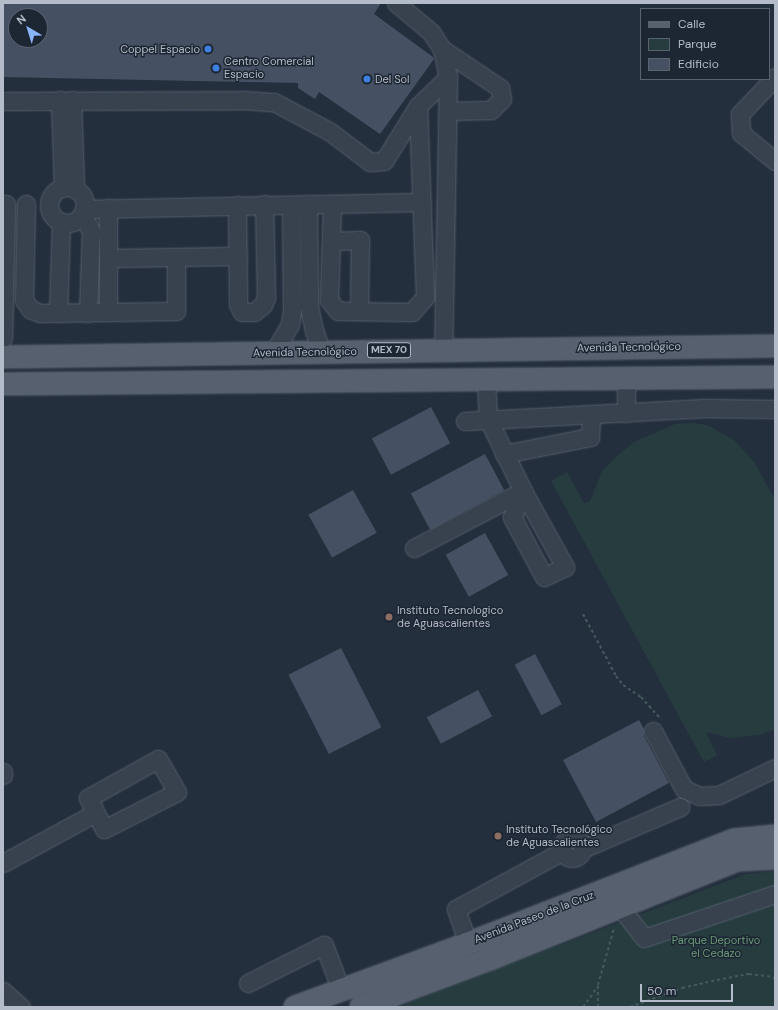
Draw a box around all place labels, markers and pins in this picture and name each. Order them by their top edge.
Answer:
place label: Coppel Espacio [120,42,200,56]
marker: Coppel Espacio [203,44,213,54]
place label: Centro Comercial Espacio [224,55,314,81]
marker: Centro Comercial Espacio [211,63,221,73]
place label: Del Sol [375,72,410,86]
marker: Del Sol [362,74,372,84]
place label: Instituto Tecnologico de Aguascalientes [397,604,503,630]
marker: Instituto Tecnologico de Aguascalientes [384,612,394,622]
place label: Instituto Tecnológico de Aguascalientes [506,823,612,849]
marker: Instituto Tecnológico de Aguascalientes [493,831,503,841]

